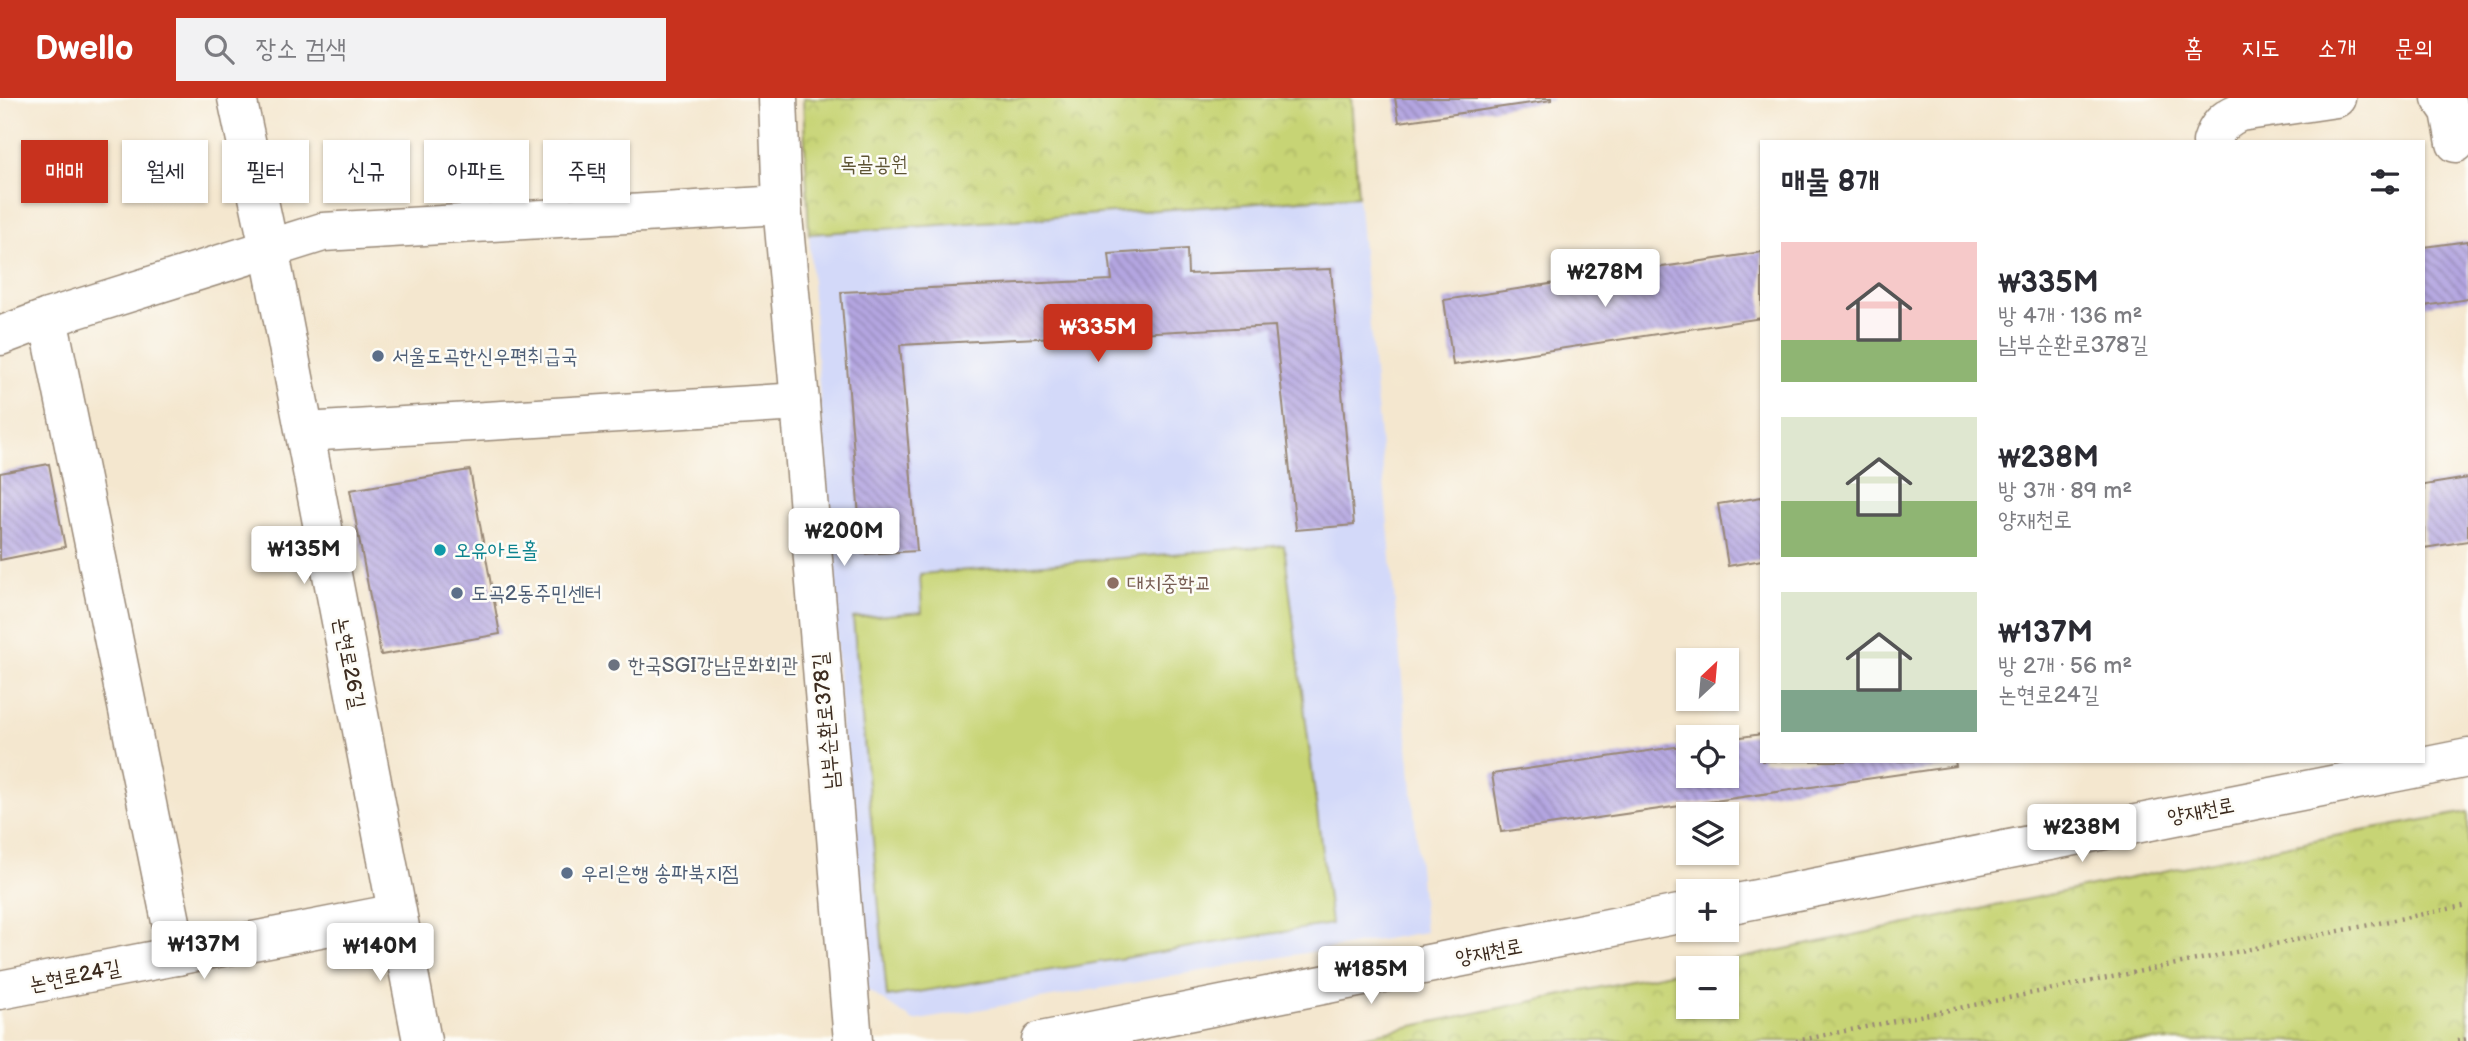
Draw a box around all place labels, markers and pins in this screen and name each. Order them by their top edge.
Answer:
pin: ₩278M [1556,250,1654,309]
pin: ₩335M [1049,304,1147,364]
place label: 서울도곡한신우편취급국 [392,344,578,369]
marker: 서울도곡한신우편취급국 [370,348,386,364]
pin: ₩200M [795,508,893,568]
pin: ₩135M [255,526,353,586]
place label: 오유아트홀 [454,538,539,563]
marker: 오유아트홀 [432,542,448,558]
place label: 대치중학교 [1127,571,1212,596]
marker: 대치중학교 [1105,575,1121,591]
place label: 도곡2동주민센터 [471,581,602,606]
marker: 도곡2동주민센터 [449,585,465,601]
place label: 한국SGI강남문화회관 [628,653,798,678]
marker: 한국SGI강남문화회관 [606,657,622,673]
pin: ₩238M [2033,804,2131,864]
place label: 우리은행 송파북지점 [581,861,739,886]
marker: 우리은행 송파북지점 [559,865,575,881]
pin: ₩137M [155,922,253,981]
pin: ₩140M [331,924,429,983]
pin: ₩185M [1322,946,1420,1006]

